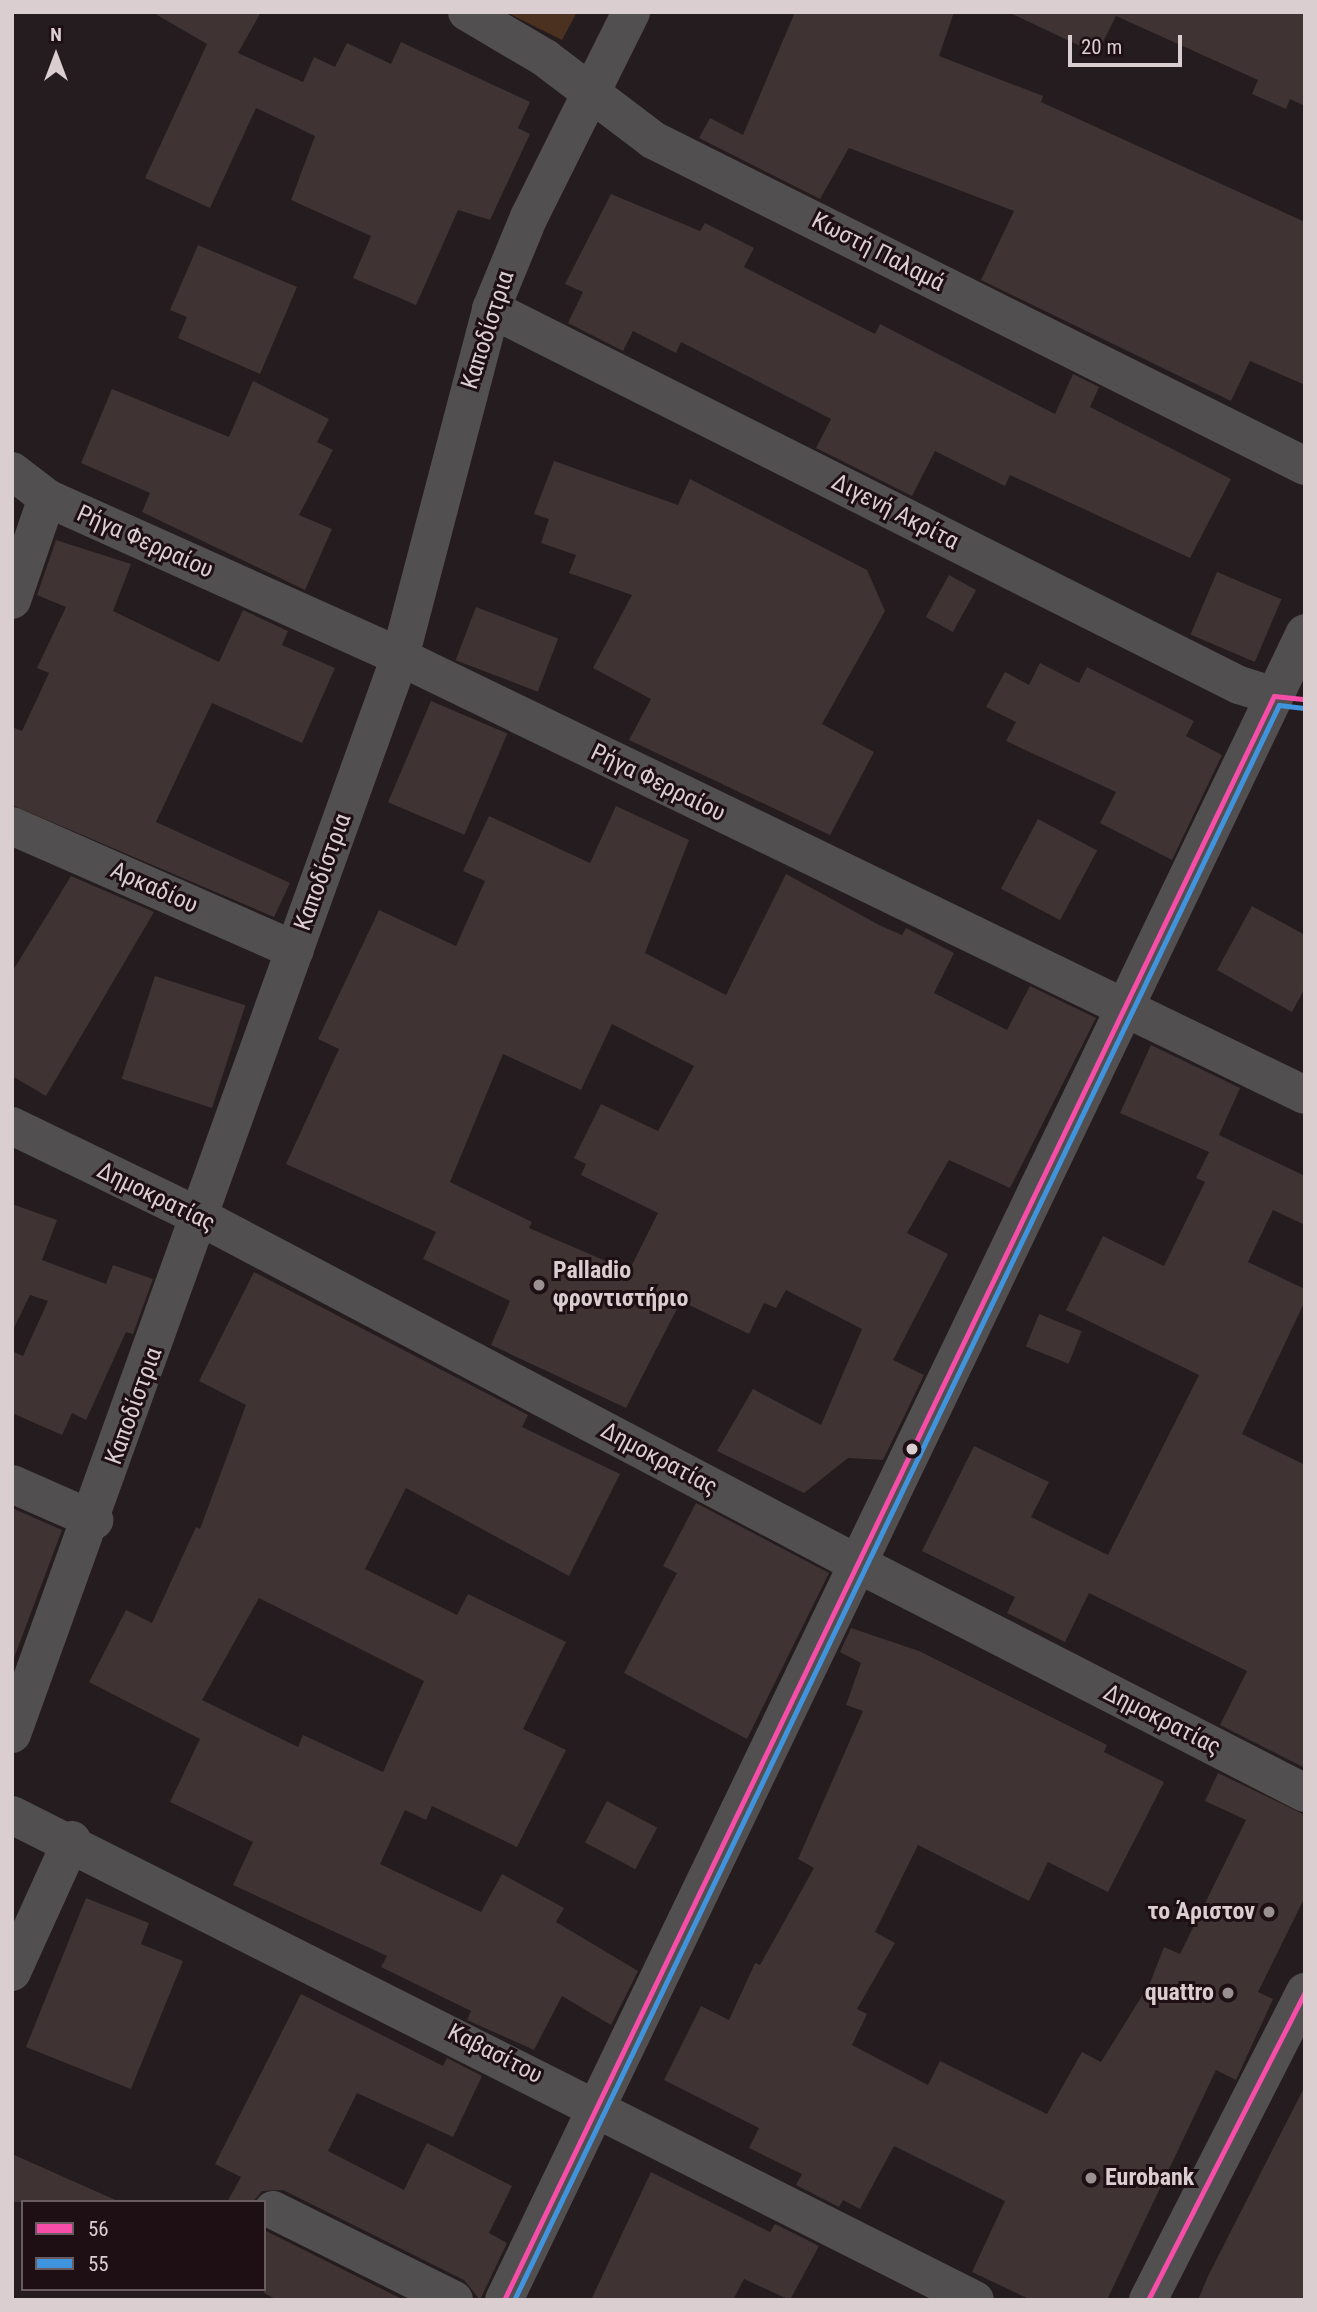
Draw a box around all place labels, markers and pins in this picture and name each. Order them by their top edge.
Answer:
place label: Palladio φροντιστήριο [553,1257,689,1313]
marker: Palladio φροντιστήριο [531,1277,547,1293]
unlabelled marker [905,1442,919,1456]
place label: το Άριστον [1147,1898,1255,1926]
marker: το Άριστον [1261,1904,1277,1920]
place label: quattro [1145,1979,1214,2007]
marker: quattro [1220,1985,1236,2001]
place label: Eurobank [1105,2164,1194,2192]
marker: Eurobank [1083,2170,1099,2186]

